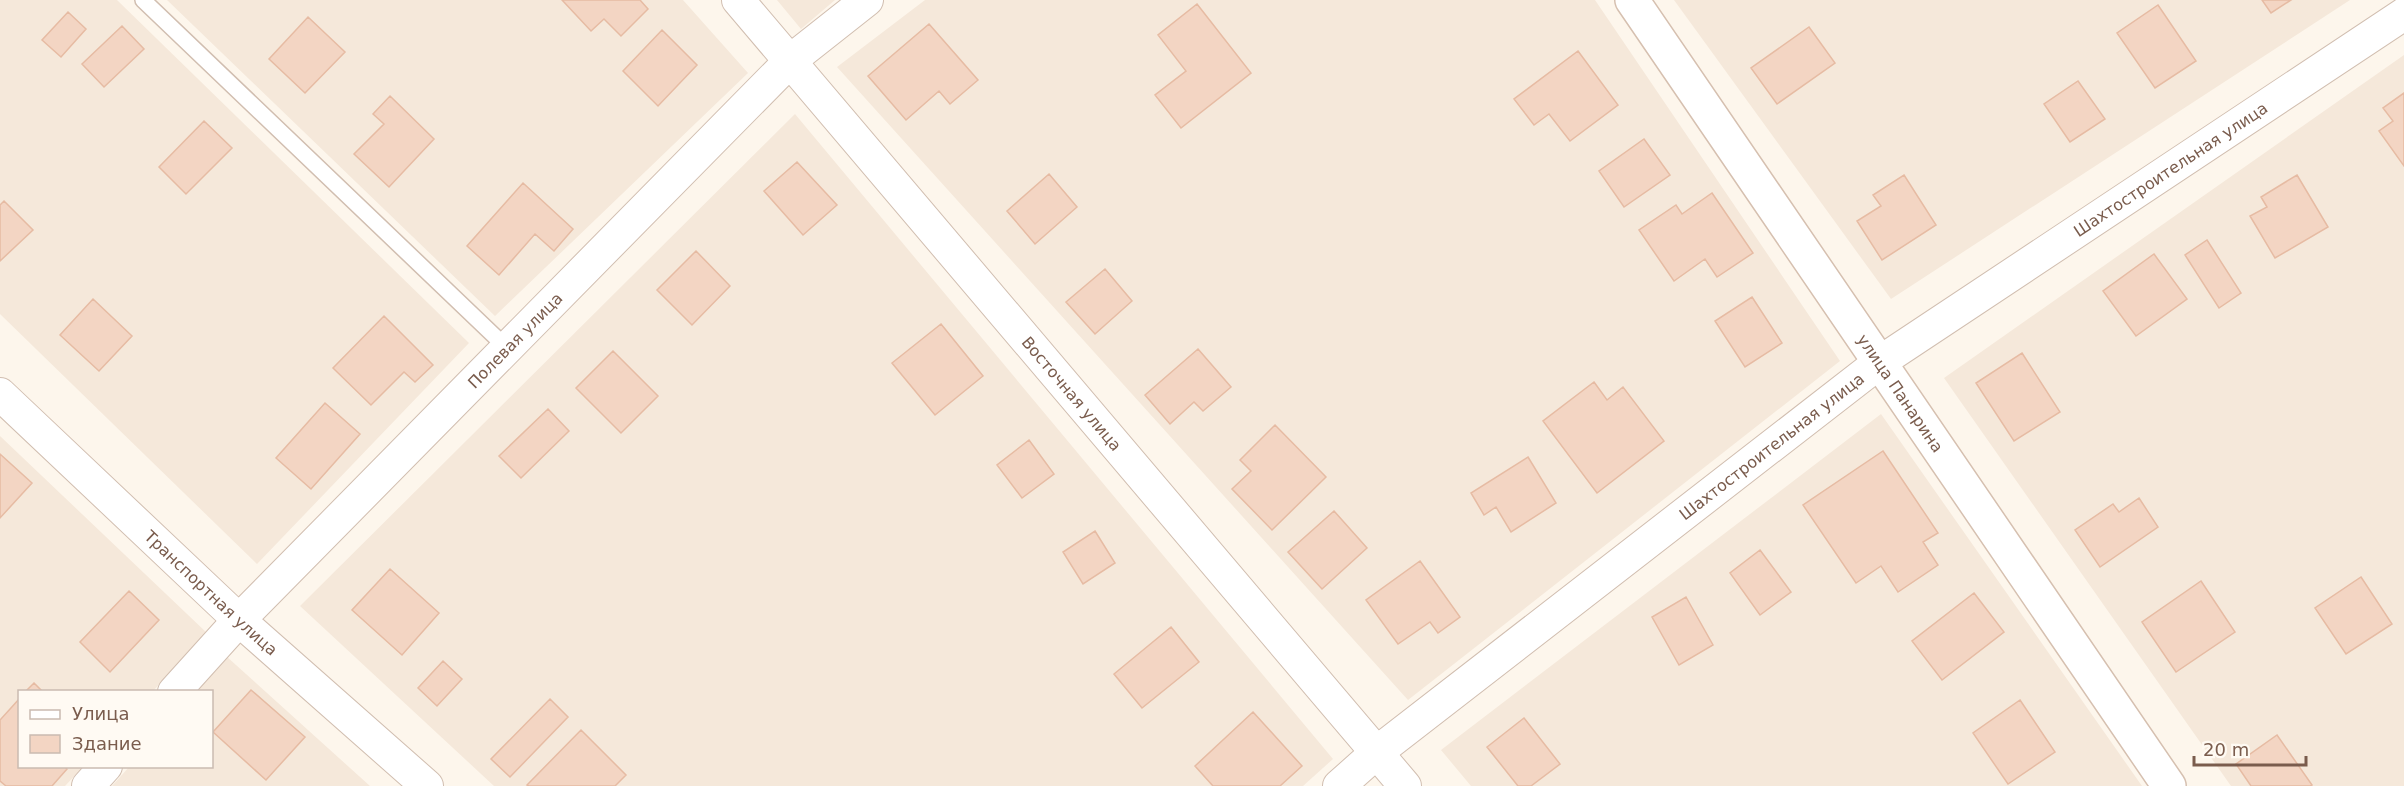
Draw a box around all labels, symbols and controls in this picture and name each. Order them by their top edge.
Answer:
street label: Шахтостроительная улица [2070,98,2271,241]
street label: Полевая улица [464,289,566,392]
street label: улица Панарина [1853,331,1947,456]
street label: Восточная улица [1018,333,1125,455]
street label: Шахтостроительная улица [1676,369,1868,524]
street label: Транспортная улица [140,526,281,660]
legend [18,690,213,768]
text: Улица [72,703,129,724]
scale bar [2194,729,2306,767]
text: Здание [72,733,142,754]
text: 20 m [2203,739,2249,760]

